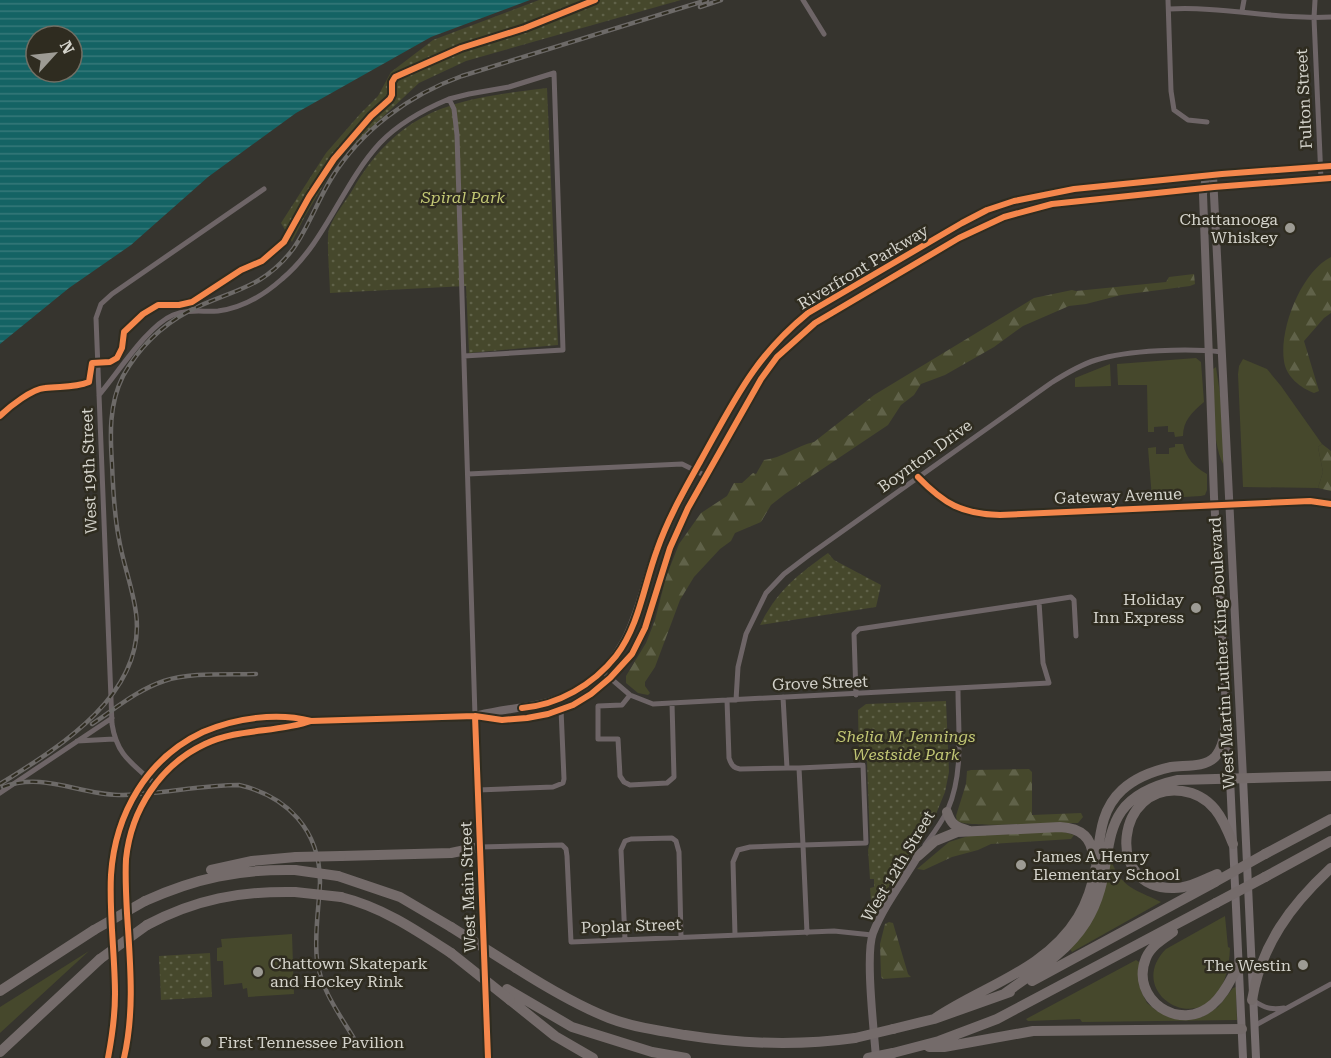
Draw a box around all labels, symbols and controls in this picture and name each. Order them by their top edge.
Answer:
north arrow [24,24,84,84]
text: N [56,38,78,57]
street label: Fulton Street [1292,48,1316,150]
park label: Spiral Park [420,188,505,207]
place label: Chattanooga Whiskey [1180,210,1279,247]
street label: Riverfront Parkway [794,220,932,314]
marker: Chattanooga Whiskey [1283,221,1297,235]
street label: West 19th Street [77,408,101,534]
street label: Boynton Drive [874,415,976,497]
street label: Gateway Avenue [1054,484,1182,508]
street label: West Martin Luther King Boulevard [1205,517,1239,789]
place label: Holiday Inn Express [1093,590,1185,627]
marker: Holiday Inn Express [1189,601,1203,615]
street label: Grove Street [772,672,868,694]
park label: Shelia M Jennings Westside Park [836,727,975,764]
street label: West 12th Street [857,807,939,925]
street label: West Main Street [456,821,480,953]
place label: James A Henry Elementary School [1033,847,1180,884]
marker: James A Henry Elementary School [1014,858,1028,872]
street label: Poplar Street [581,915,682,937]
place label: Chattown Skatepark and Hockey Rink [270,954,428,991]
place label: The Westin [1204,956,1291,975]
marker: The Westin [1296,958,1310,972]
marker: Chattown Skatepark and Hockey Rink [251,965,265,979]
place label: First Tennessee Pavilion [218,1033,404,1052]
marker: First Tennessee Pavilion [199,1035,213,1049]

